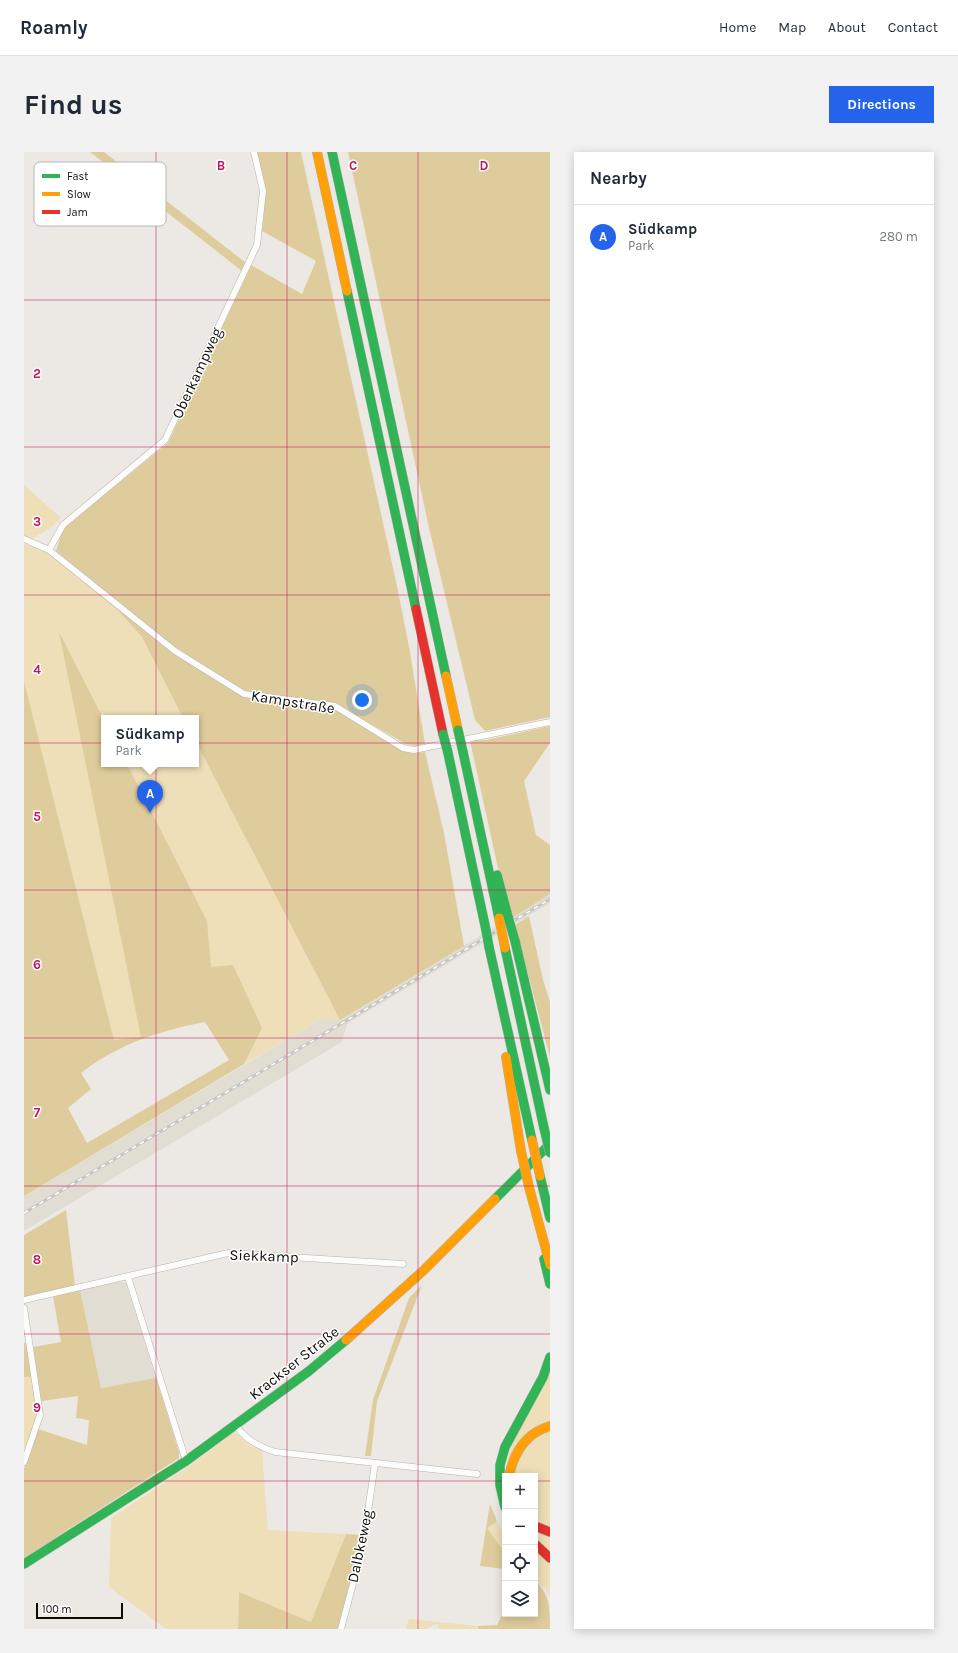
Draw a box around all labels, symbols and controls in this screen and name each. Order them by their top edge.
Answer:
text: Roamly [20,17,87,39]
text: Home [719,19,756,36]
text: Map [778,19,806,36]
text: About [828,19,866,36]
text: Contact [888,19,938,36]
button: Directions [829,86,934,123]
text: Find us [24,88,123,121]
text: B [217,158,225,173]
text: C [349,158,357,173]
text: D [480,158,489,173]
legend [34,162,166,226]
text: Nearby [590,168,647,188]
text: Fast [67,170,88,183]
text: Slow [67,188,91,201]
text: Jam [67,206,88,219]
text: Südkamp [628,220,697,238]
text: A [599,229,607,244]
text: 280 m [880,229,918,244]
text: Park [628,238,654,253]
street label: Oberkampweg [168,324,226,421]
text: 2 [33,366,41,381]
text: 3 [33,514,41,529]
text: 4 [33,662,41,677]
street label: Kampstraße [250,687,336,717]
your location [352,690,372,710]
popup [101,715,199,767]
text: Südkamp [115,725,185,743]
text: Park [115,743,142,758]
pin: A [137,780,163,813]
text: 5 [33,809,41,824]
text: 6 [33,957,41,972]
text: 7 [34,1105,41,1120]
street label: Siekkamp [229,1246,299,1266]
text: 8 [33,1252,41,1267]
street label: Krackser Straße [246,1322,342,1404]
text: 9 [33,1400,41,1415]
map controls [502,1473,538,1617]
button: + [502,1473,538,1509]
street label: Dalbkeweg [343,1507,377,1584]
button: − [502,1509,538,1545]
button: locate [502,1545,538,1581]
button: layers [502,1581,538,1617]
scale bar [36,1601,123,1620]
text: 100 m [42,1603,72,1616]

